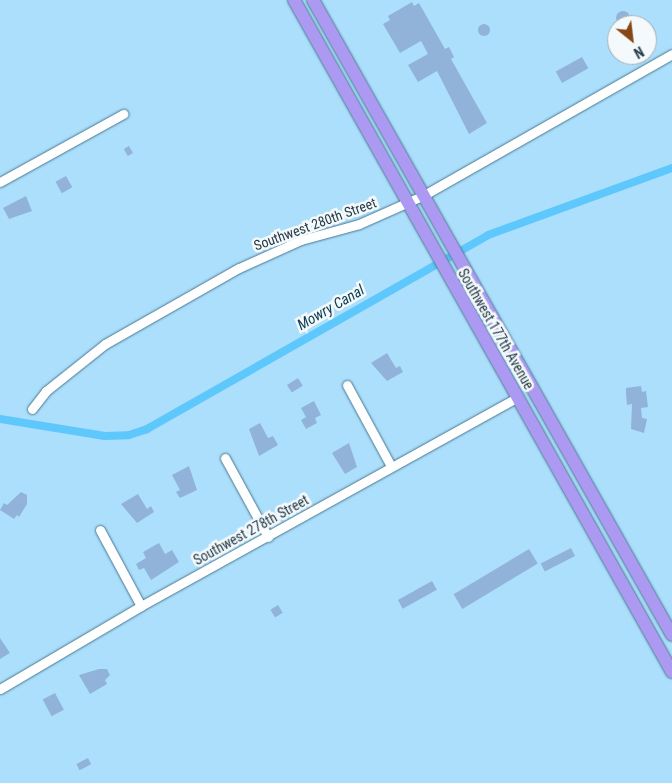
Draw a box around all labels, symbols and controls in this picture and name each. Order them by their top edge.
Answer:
north arrow [607,15,657,65]
text: N [631,43,646,61]
street label: Southwest 280th Street [252,194,378,254]
street label: Southwest 177th Avenue [455,266,537,392]
water label: Mowry Canal [294,282,368,334]
street label: Southwest 278th Street [191,491,311,569]

